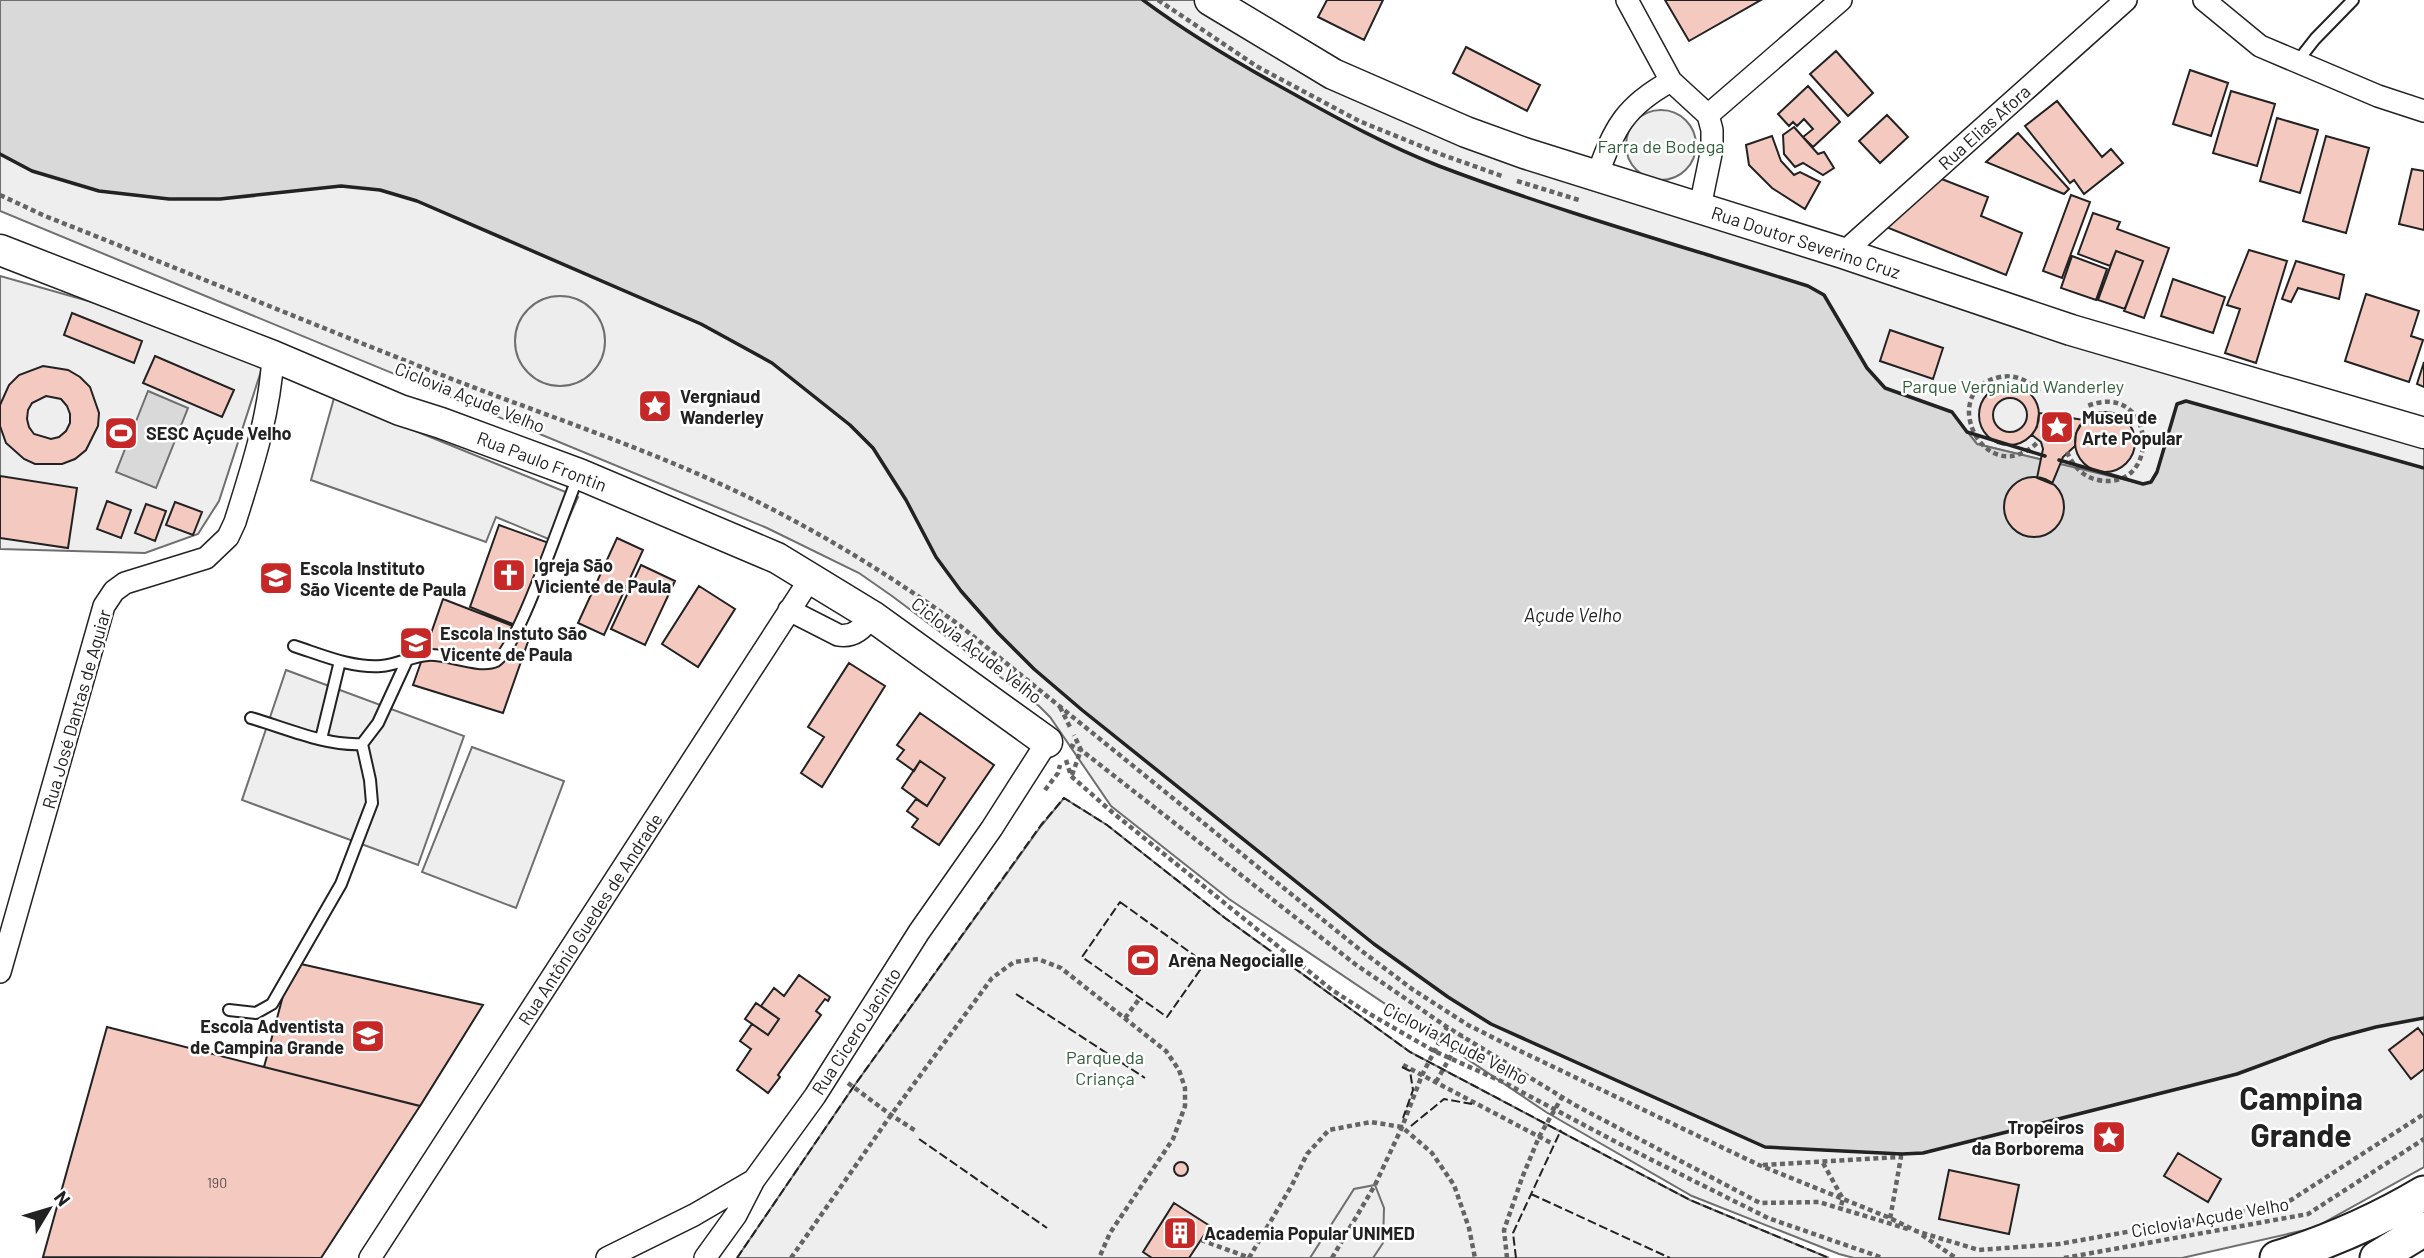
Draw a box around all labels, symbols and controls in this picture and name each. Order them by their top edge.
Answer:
street label: Rua Elias Afora [1933,80,2035,174]
park label: Farra de Bodega [1597,135,1725,157]
street label: Rua Doutor Severino Cruz [1709,201,1903,283]
street label: Ciclovia Açude Velho [392,357,548,437]
park label: Parque Vergniaud Wanderley [1902,375,2124,397]
place label: Vergniaud Wanderley [680,385,764,428]
place icon: Vergniaud Wanderley [636,387,674,425]
place label: Museu de Arte Popular [2082,406,2182,449]
place icon: Museu de Arte Popular [2038,408,2076,446]
sports icon: SESC Açude Velho [102,414,140,452]
place label: SESC Açude Velho [146,422,292,444]
street label: Rua Paulo Frontin [474,426,610,496]
place label: Igreja São Viciente de Paula [534,554,671,597]
church icon: Igreja São Viciente de Paula [490,556,528,594]
place label: Escola Instituto São Vicente de Paula [300,557,466,600]
school or university icon: Escola Instituto São Vicente de Paula [257,559,295,597]
street label: Ciclovia Açude Velho [907,592,1047,708]
water label: Açude Velho [1524,603,1622,626]
street label: Rua José Dantas de Aguiar [37,606,115,811]
place label: Escola Instuto São Vicente de Paula [440,622,587,665]
school or university icon: Escola Instuto São Vicente de Paula [397,624,435,662]
street label: Rua Antônio Guedes de Andrade [513,809,667,1029]
sports icon: Arena Negocialle [1124,941,1162,979]
place label: Arena Negocialle [1168,949,1304,971]
street label: Rua Cicero Jacinto [807,963,905,1099]
street label: Ciclovia Açude Velho [1380,997,1532,1089]
place label: Escola Adventista de Campina Grande [190,1015,344,1058]
school or university icon: Escola Adventista de Campina Grande [349,1017,387,1055]
park label: Parque da Criança [1066,1046,1144,1089]
district label: Campina Grande [2239,1078,2363,1153]
place label: Tropeiros da Borborema [1971,1116,2084,1159]
place icon: Tropeiros da Borborema [2090,1118,2128,1156]
north arrow [14,1174,84,1244]
house number: 190 [207,1174,227,1191]
text: N [50,1186,76,1210]
street label: Ciclovia Açude Velho [2129,1192,2291,1242]
building icon: Academia Popular UNIMED [1161,1214,1199,1252]
place label: Academia Popular UNIMED [1204,1222,1415,1244]

